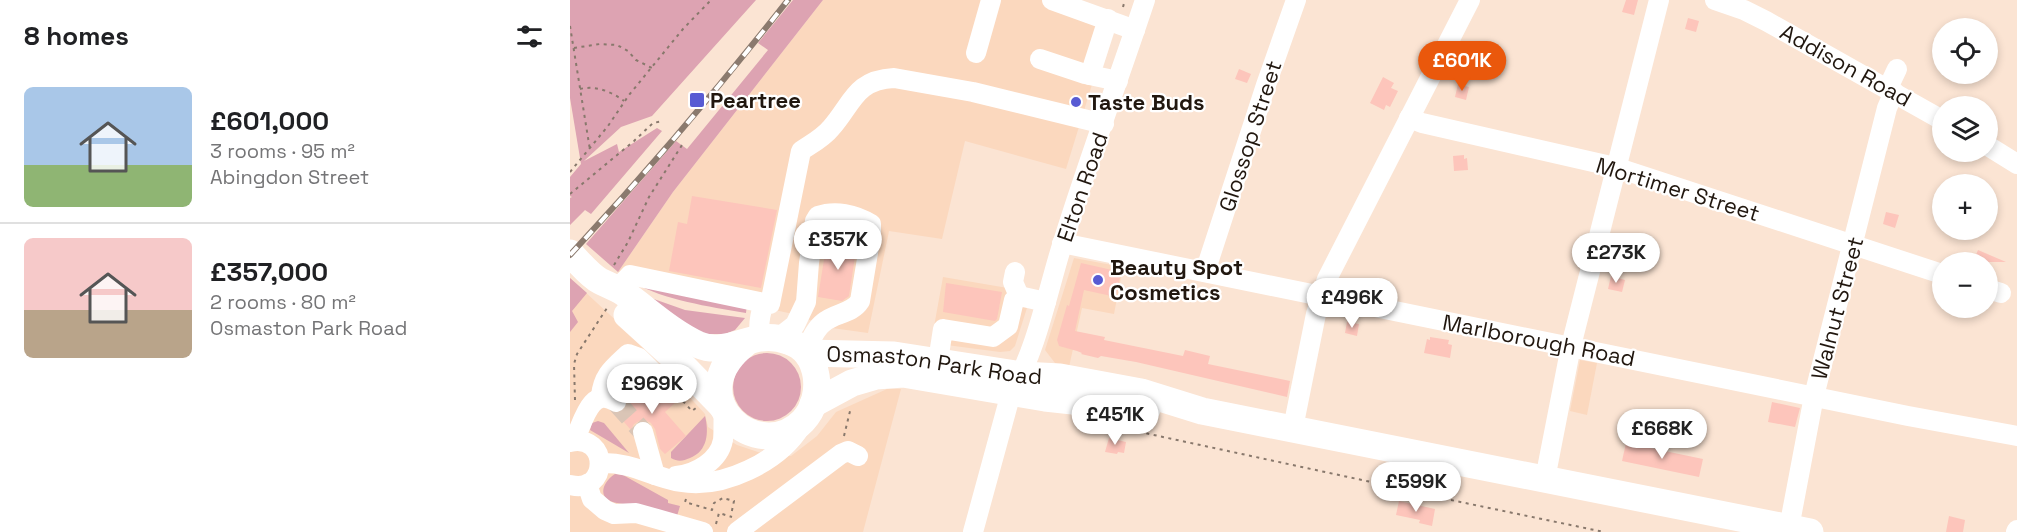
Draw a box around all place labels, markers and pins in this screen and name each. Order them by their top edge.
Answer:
pin: £601K [1420,41,1504,92]
place label: Peartree [710,86,801,114]
place label: Taste Buds [1088,88,1205,116]
marker: Peartree [688,91,706,109]
marker: Taste Buds [1069,95,1083,109]
pin: £357K [796,220,880,271]
pin: £273K [1574,233,1658,284]
place label: Beauty Spot Cosmetics [1110,253,1243,306]
marker: Beauty Spot Cosmetics [1091,273,1105,287]
pin: £496K [1310,278,1394,329]
pin: £969K [610,364,694,415]
pin: £451K [1073,395,1157,446]
pin: £668K [1620,409,1704,460]
pin: £599K [1374,462,1458,513]

